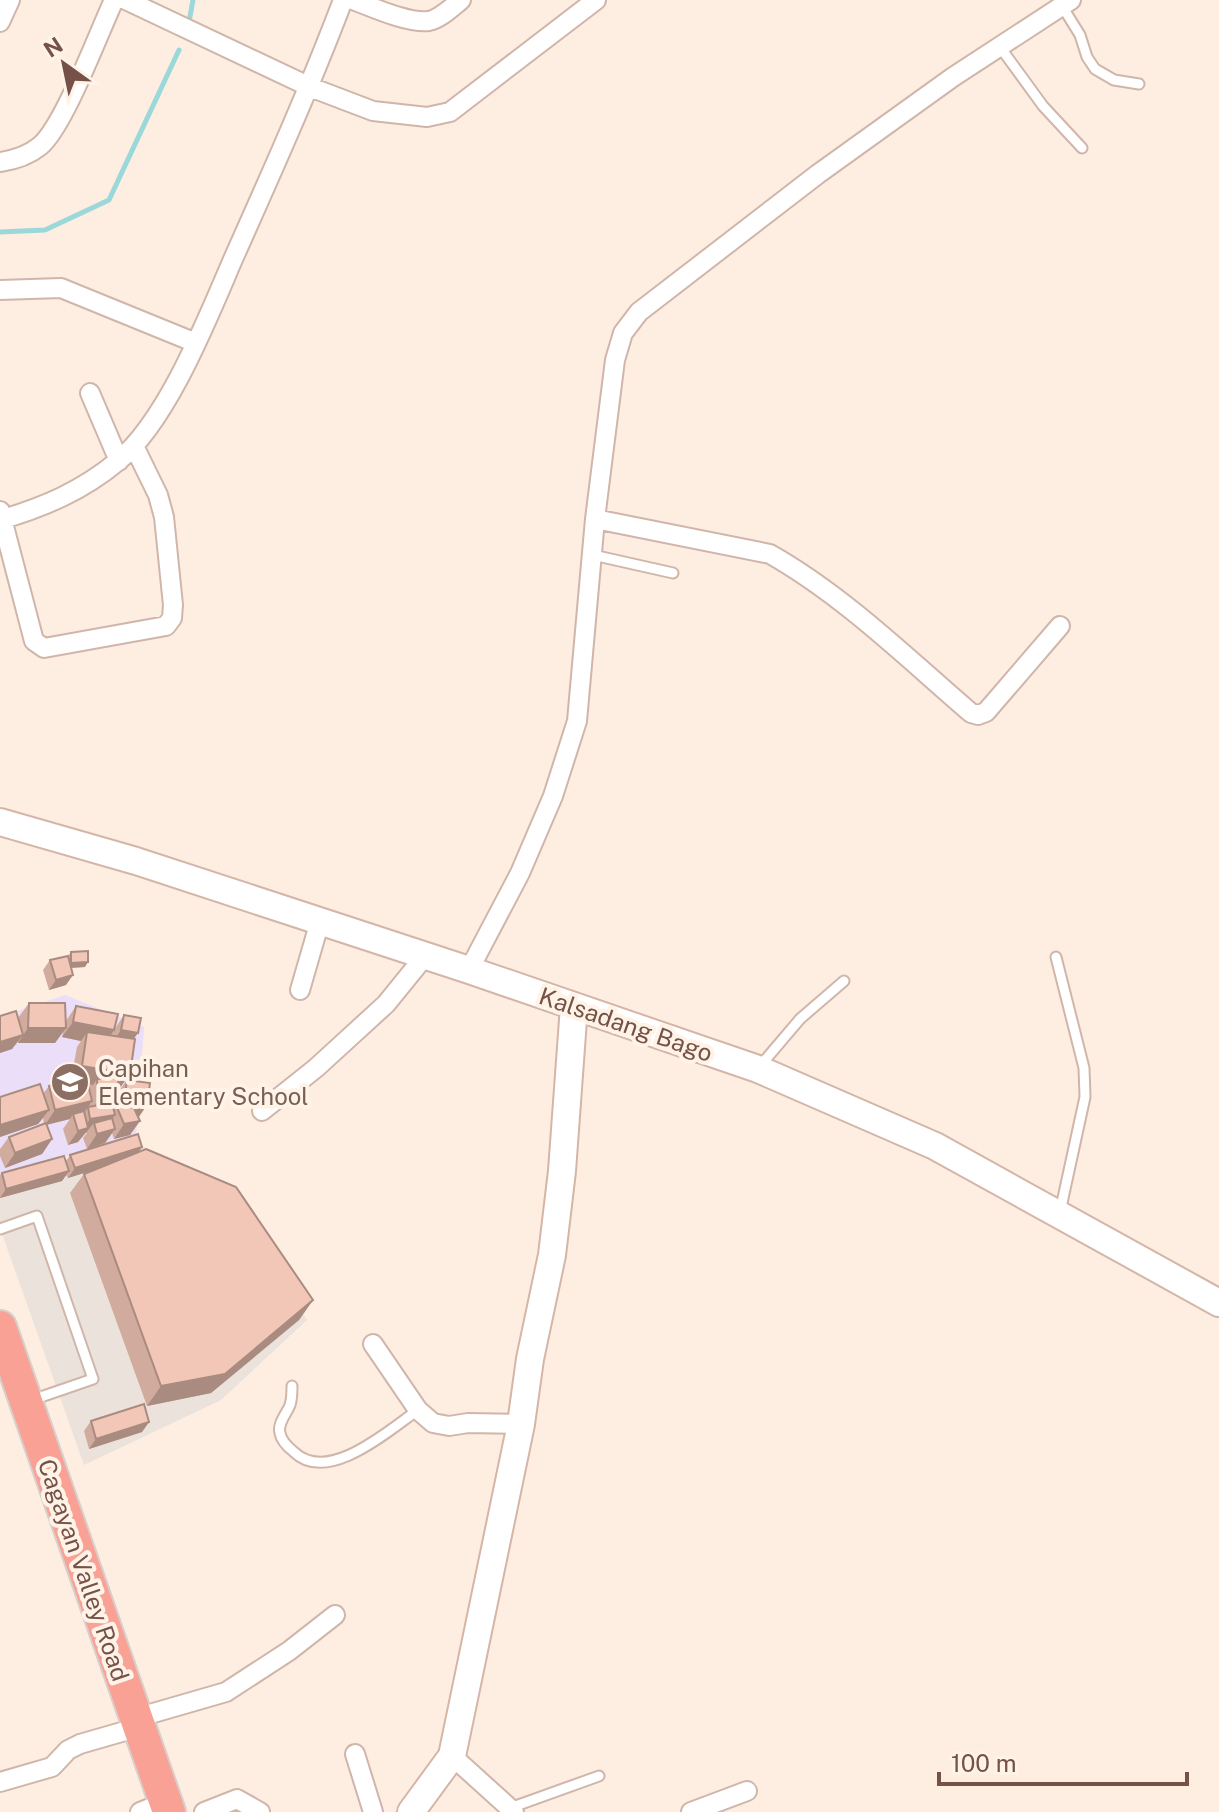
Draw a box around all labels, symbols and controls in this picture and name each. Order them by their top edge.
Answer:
north arrow [24,24,104,104]
text: N [39,32,67,63]
street label: Kalsadang Bago [536,981,716,1067]
place label: Capihan Elementary School [98,1054,309,1110]
school or university icon: Capihan Elementary School [49,1061,91,1103]
street label: Cagayan Valley Road [33,1455,135,1685]
scale bar [939,1736,1187,1786]
text: 100 m [951,1749,1017,1777]

